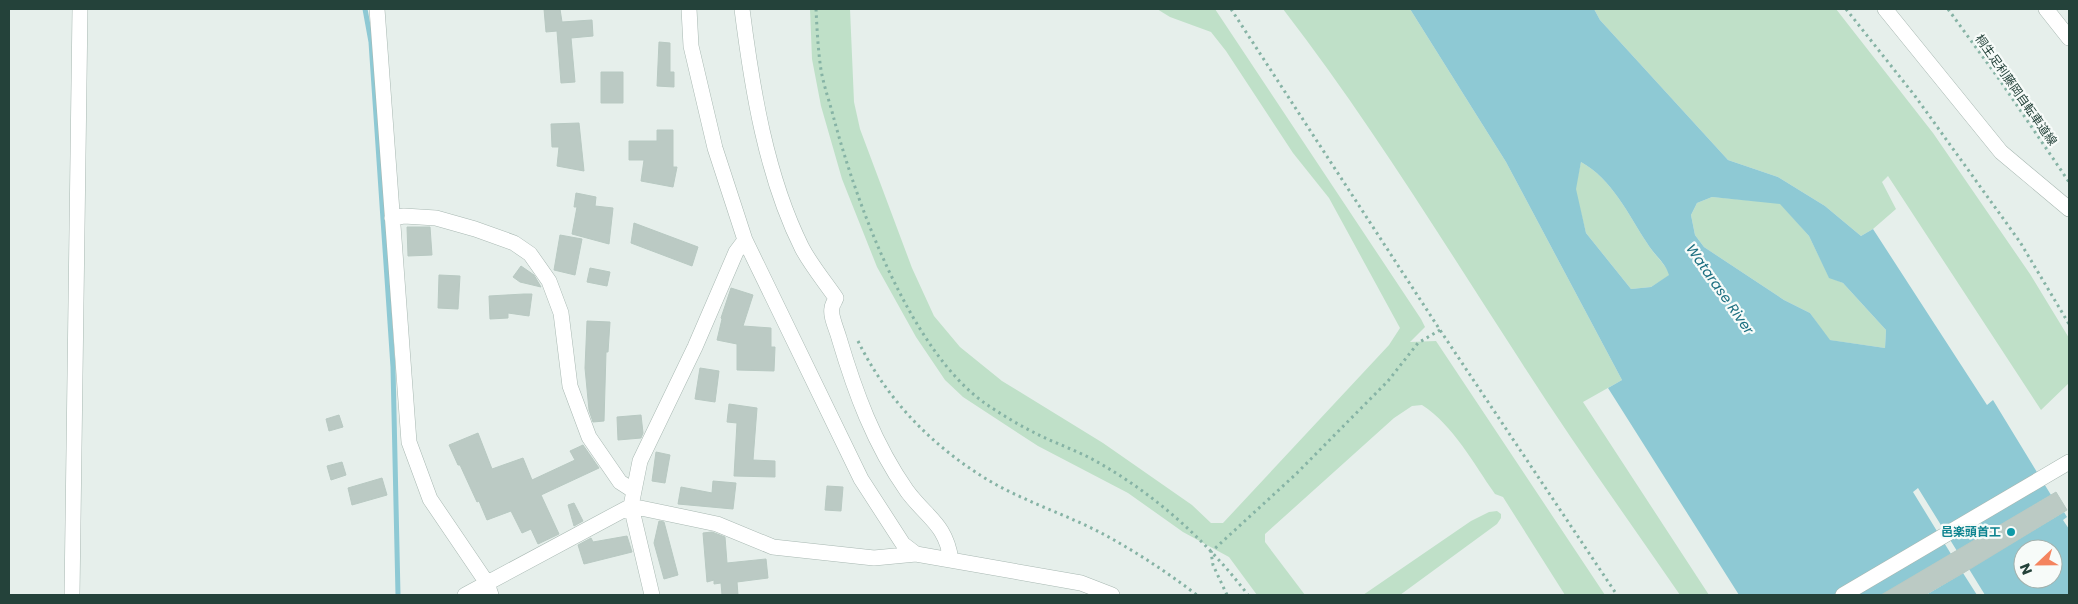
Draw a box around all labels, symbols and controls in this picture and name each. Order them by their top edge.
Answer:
street label: 桐生足利藤岡自転車道線 [1972,31,2061,149]
water label: Watarase River [1681,240,1759,339]
place label: 邑楽頭首工 [1941,523,2001,540]
marker: 邑楽頭首工 [2005,526,2017,538]
north arrow [2013,539,2063,589]
text: N [2015,560,2037,577]

